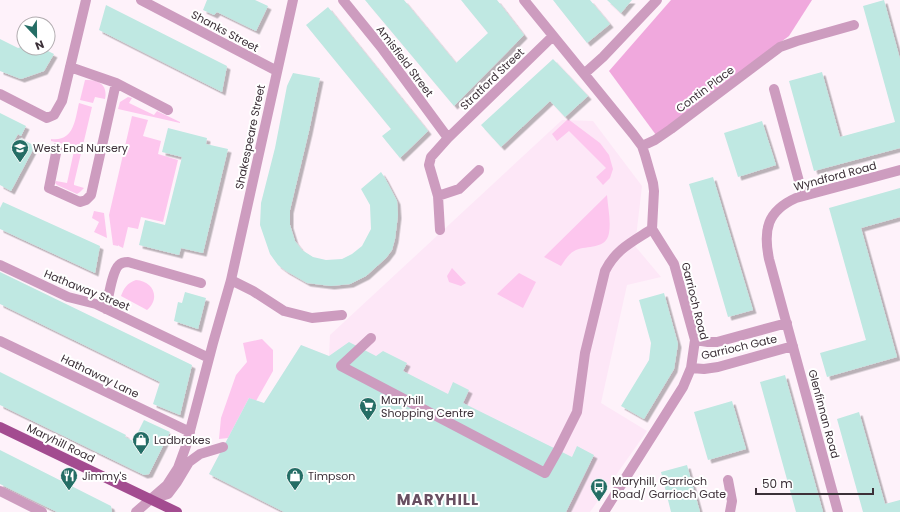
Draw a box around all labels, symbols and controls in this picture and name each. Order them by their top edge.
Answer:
street label: Shanks Street [188,6,262,56]
north arrow [16,16,56,56]
street label: Amisfield Street [373,22,437,100]
text: N [33,36,47,54]
street label: Stratford Street [456,44,528,114]
street label: Contin Place [673,62,738,116]
street label: Shakespeare Street [231,83,269,191]
school or university icon: West End Nursery [10,138,30,163]
place label: West End Nursery [33,140,129,156]
street label: Wyndford Road [792,157,878,195]
street label: Garrioch Road [678,261,712,341]
street label: Hathaway Street [42,265,132,315]
street label: Garrioch Gate [699,330,779,364]
street label: Hathaway Lane [58,350,142,402]
street label: Glenfinnan Road [804,368,844,460]
place label: Maryhill Shopping Centre [381,392,474,421]
supermarket icon: Maryhill Shopping Centre [358,396,378,421]
street label: Maryhill Road [24,420,98,466]
shop icon: Ladbrokes [131,430,151,455]
place label: Ladbrokes [154,432,211,448]
restaurant icon: Jimmy's [59,466,79,491]
shop icon: Timpson [285,466,305,491]
place label: Jimmy's [82,468,127,484]
place label: Timpson [308,468,355,484]
scale bar [756,470,873,496]
place label: Maryhill, Garrioch Road/ Garrioch Gate [612,473,726,502]
text: 50 m [762,475,793,492]
bus stop icon: Maryhill, Garrioch Road/ Garrioch Gate [589,477,609,502]
district label: MARYHILL [397,489,479,510]

